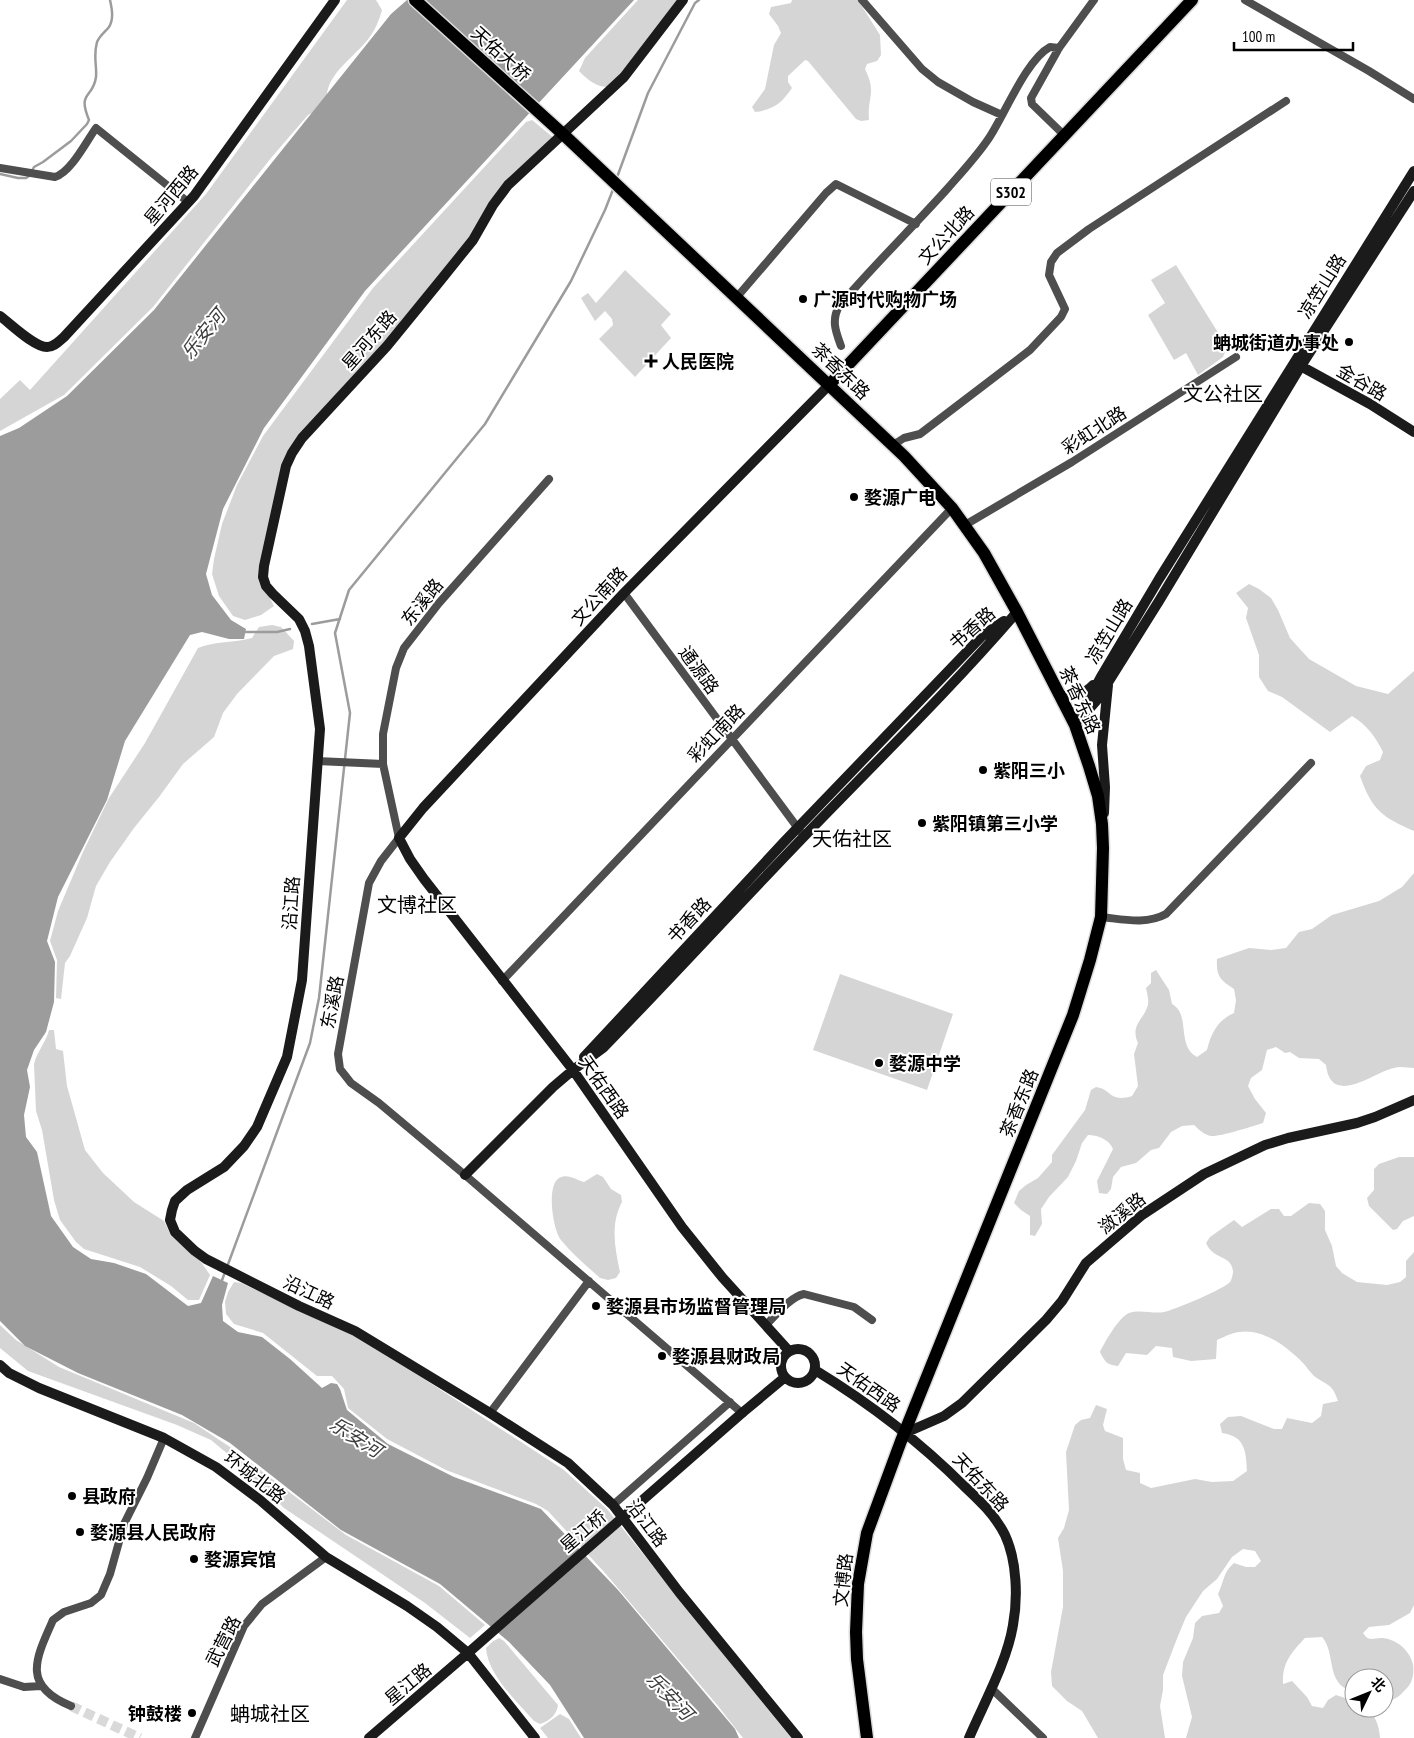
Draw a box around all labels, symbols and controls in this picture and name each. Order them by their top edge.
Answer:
scale bar [1234,20,1353,52]
street label: 天佑大桥 [467,21,535,87]
text: 100 m [1242,27,1275,46]
street label: 星河西路 [139,160,203,230]
road number: S302 [991,178,1031,206]
street label: 文公北路 [913,201,979,269]
street label: 凉笠山路 [1293,249,1351,323]
place label: 广源时代购物广场 [813,288,957,311]
marker: 广源时代购物广场 [797,293,809,305]
water label: 乐安河 [176,301,233,364]
street label: 星河东路 [337,305,401,375]
place label: 蚺城街道办事处 [1213,331,1339,354]
marker: 蚺城街道办事处 [1343,336,1355,348]
street label: 茶香东路 [807,338,875,404]
place label: 人民医院 [662,350,734,373]
marker: 人民医院 [644,354,658,368]
street label: 金谷路 [1333,359,1391,405]
district label: 文公社区 [1183,381,1263,407]
street label: 彩虹北路 [1058,401,1130,459]
place label: 婺源广电 [864,486,936,509]
marker: 婺源广电 [848,491,860,503]
street label: 文公南路 [566,562,632,630]
street label: 东溪路 [396,574,448,630]
street label: 凉笠山路 [1081,594,1137,668]
street label: 书香路 [944,602,1000,654]
street label: 通源路 [674,641,724,699]
street label: 茶香东路 [1054,663,1106,737]
street label: 彩虹南路 [683,699,749,767]
place label: 紫阳三小 [993,759,1065,782]
marker: 紫阳三小 [977,764,989,776]
place label: 紫阳镇第三小学 [932,812,1058,835]
marker: 紫阳镇第三小学 [916,817,928,829]
district label: 天佑社区 [812,826,892,852]
street label: 沿江路 [278,875,304,931]
district label: 文博社区 [377,892,457,918]
street label: 书香路 [662,892,716,948]
street label: 东溪路 [316,973,348,1031]
street label: 天佑西路 [574,1051,634,1123]
place label: 婺源中学 [889,1052,961,1075]
marker: 婺源中学 [873,1057,885,1069]
street label: 茶香东路 [995,1065,1043,1141]
street label: 潋溪路 [1094,1187,1150,1239]
street label: 沿江路 [280,1270,338,1314]
place label: 婺源县市场监督管理局 [606,1295,786,1318]
marker: 婺源县市场监督管理局 [590,1300,602,1312]
place label: 婺源县财政局 [672,1345,780,1368]
marker: 婺源县财政局 [656,1350,668,1362]
street label: 天佑西路 [833,1357,905,1417]
water label: 乐安河 [325,1412,390,1464]
street label: 环城北路 [220,1446,290,1508]
street label: 天佑东路 [948,1448,1014,1516]
place label: 县政府 [82,1485,136,1508]
marker: 县政府 [66,1490,78,1502]
street label: 沿江路 [622,1495,672,1551]
street label: 星江桥 [555,1505,611,1557]
place label: 婺源县人民政府 [90,1521,216,1544]
marker: 婺源县人民政府 [74,1526,86,1538]
place label: 婺源宾馆 [204,1548,276,1571]
street label: 文博路 [829,1552,857,1608]
marker: 婺源宾馆 [188,1553,200,1565]
street label: 武营路 [200,1612,246,1670]
street label: 星江路 [380,1658,436,1710]
water label: 乐安河 [642,1667,701,1728]
north arrow [1344,1668,1394,1718]
text: 北 [1367,1673,1390,1695]
district label: 蚺城社区 [230,1701,310,1727]
place label: 钟鼓楼 [128,1702,182,1725]
marker: 钟鼓楼 [186,1707,198,1719]

